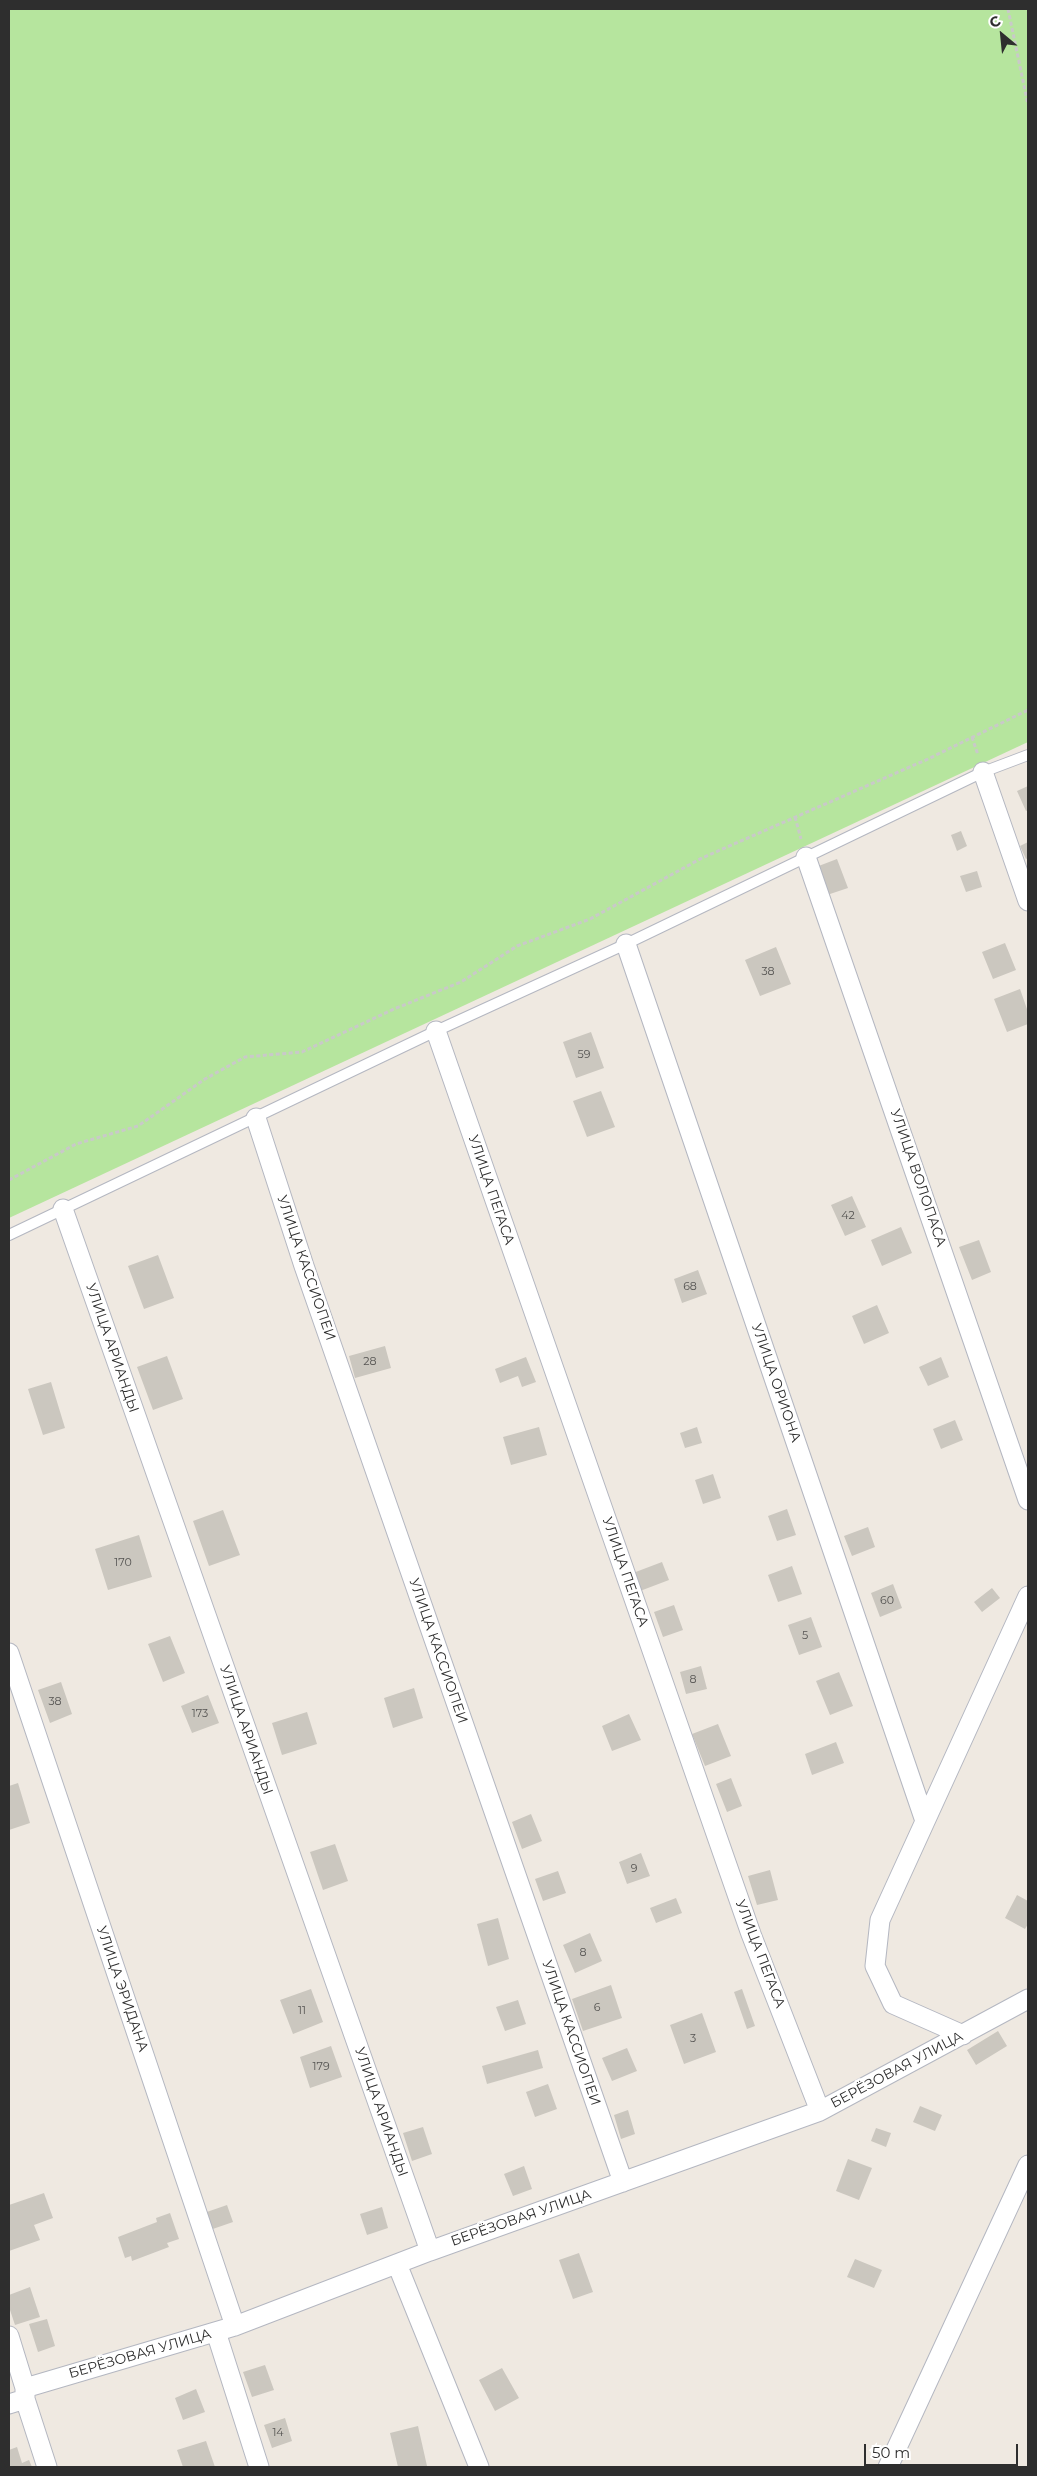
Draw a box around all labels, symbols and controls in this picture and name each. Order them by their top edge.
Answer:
north arrow [977,10,1027,60]
text: С [986,11,1004,32]
house number: 38 [761,965,775,979]
house number: 59 [578,1048,590,1062]
street label: УЛИЦА ВОЛОПАСА [887,1107,949,1249]
street label: УЛИЦА ПЕГАСА [464,1133,518,1247]
street label: УЛИЦА КАССИОПЕИ [273,1193,339,1343]
house number: 42 [841,1209,855,1223]
house number: 68 [683,1280,697,1294]
street label: УЛИЦА АРИАНДЫ [82,1281,142,1415]
street label: УЛИЦА ОРИОНА [748,1321,804,1445]
house number: 28 [363,1355,377,1369]
street label: УЛИЦА ПЕГАСА [598,1515,652,1629]
house number: 170 [114,1556,132,1570]
street label: УЛИЦА КАССИОПЕИ [405,1576,471,1726]
house number: 60 [880,1594,894,1608]
house number: 5 [802,1629,808,1643]
street label: УЛИЦА АРИАНДЫ [216,1663,276,1797]
house number: 8 [689,1673,697,1687]
house number: 38 [48,1695,62,1709]
house number: 173 [192,1707,208,1721]
house number: 9 [631,1862,637,1876]
street label: УЛИЦА ПЕГАСА [732,1897,788,2011]
street label: УЛИЦА ЭРИДАНА [93,1924,151,2054]
house number: 8 [579,1946,587,1960]
street label: УЛИЦА КАССИОПЕИ [538,1958,604,2108]
house number: 6 [594,2001,600,2015]
house number: 11 [298,2004,306,2018]
street label: БЕРЁЗОВАЯ УЛИЦА [828,2028,966,2112]
house number: 3 [690,2032,696,2046]
street label: УЛИЦА АРИАНДЫ [351,2045,411,2179]
house number: 179 [312,2060,330,2074]
street label: БЕРЁЗОВАЯ УЛИЦА [449,2186,593,2250]
street label: БЕРЁЗОВАЯ УЛИЦА [67,2326,213,2382]
house number: 14 [272,2426,284,2440]
scale bar [867,2434,1021,2466]
text: 50 m [872,2443,910,2462]

